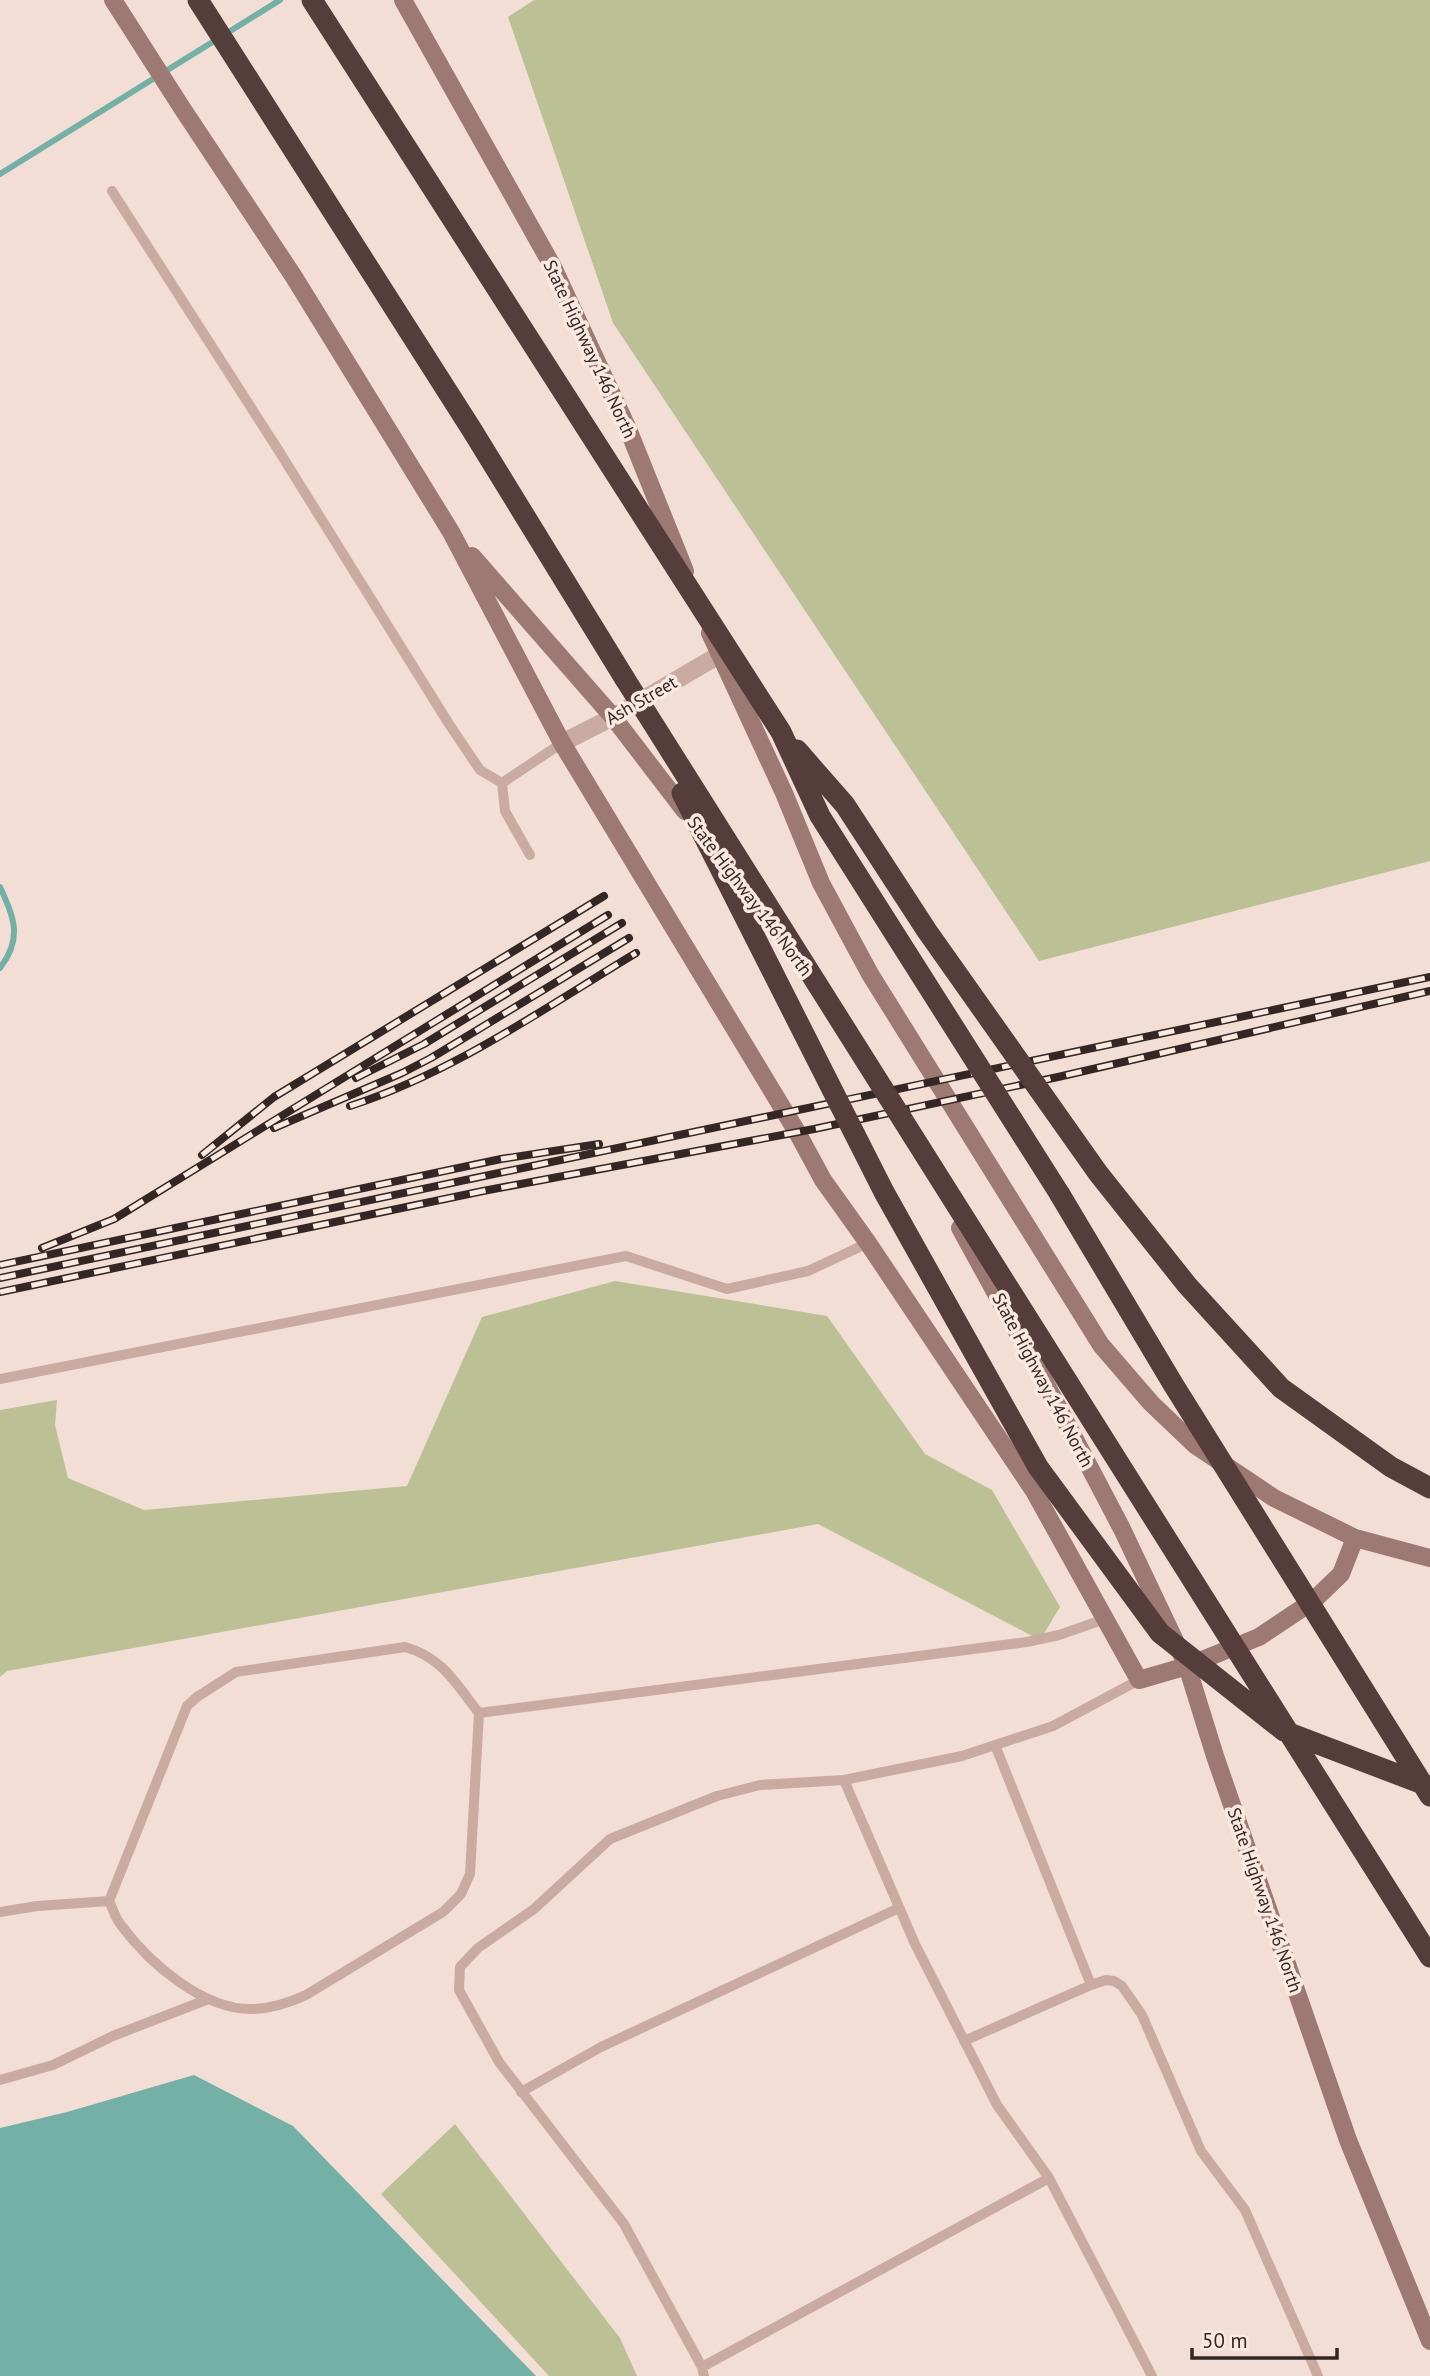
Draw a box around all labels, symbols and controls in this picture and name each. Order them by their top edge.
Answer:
street label: State Highway 146 North [539,256,641,442]
street label: Ash Street [601,670,681,730]
street label: State Highway 146 North [682,812,818,980]
street label: State Highway 146 North [987,1289,1099,1471]
street label: State Highway 146 North [1223,1804,1307,1996]
scale bar [1192,2316,1337,2360]
text: 50 m [1202,2327,1248,2354]

